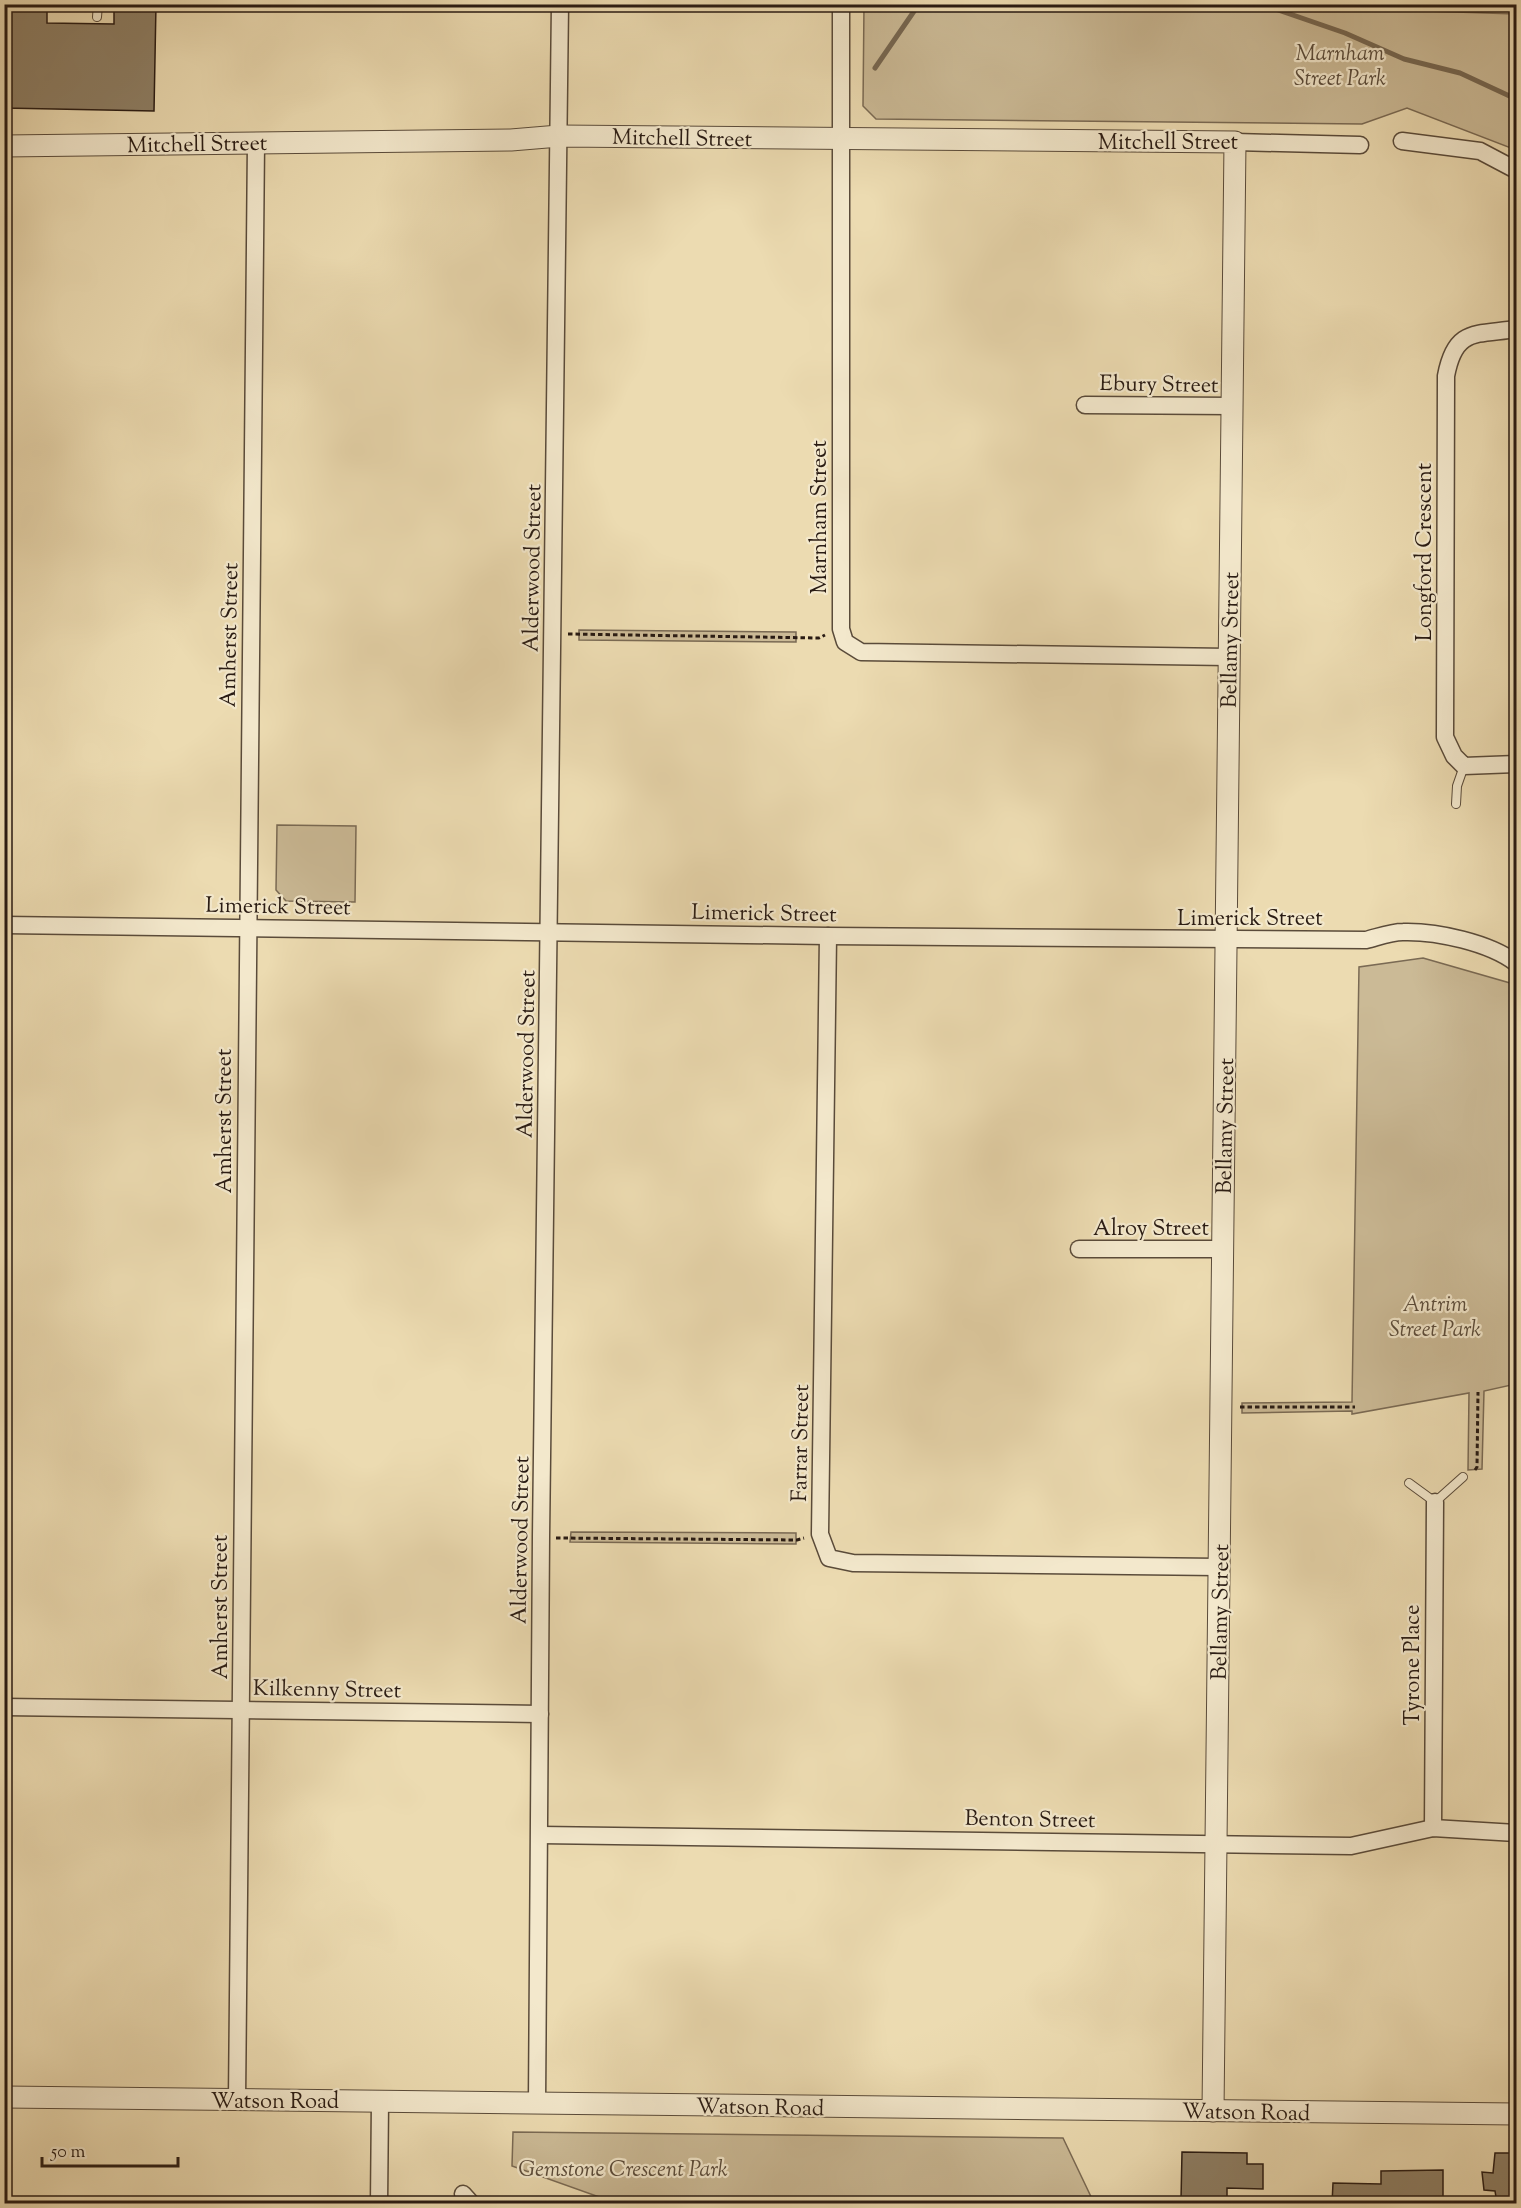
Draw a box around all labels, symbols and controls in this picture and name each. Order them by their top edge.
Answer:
park label: Marnham Street Park [1294,39,1386,96]
street label: Mitchell Street [612,123,753,157]
street label: Mitchell Street [1098,128,1239,160]
street label: Mitchell Street [127,129,268,163]
street label: Ebury Street [1099,369,1219,403]
street label: Marnham Street [805,440,837,594]
street label: Longford Crescent [1410,462,1442,641]
street label: Alderwood Street [517,483,551,652]
street label: Amherst Street [214,562,248,708]
street label: Bellamy Street [1215,571,1249,709]
street label: Limerick Street [205,891,351,925]
street label: Limerick Street [691,898,837,932]
street label: Limerick Street [1177,904,1323,936]
street label: Alderwood Street [511,969,545,1138]
street label: Amherst Street [210,1048,242,1193]
street label: Bellamy Street [1210,1057,1244,1195]
street label: Alroy Street [1093,1214,1209,1246]
park label: Antrim Street Park [1389,1290,1481,1347]
street label: Farrar Street [785,1383,819,1502]
street label: Alderwood Street [505,1455,539,1624]
street label: Amherst Street [206,1534,238,1679]
street label: Bellamy Street [1205,1543,1239,1681]
street label: Tyrone Place [1398,1604,1430,1726]
street label: Kilkenny Street [253,1674,402,1708]
street label: Benton Street [964,1804,1096,1838]
street label: Watson Road [211,2087,339,2119]
street label: Watson Road [695,2092,824,2126]
street label: Watson Road [1181,2097,1310,2131]
scale bar [42,2130,178,2168]
text: 50 m [50,2140,86,2166]
park label: Gemstone Crescent Park [518,2155,728,2187]

